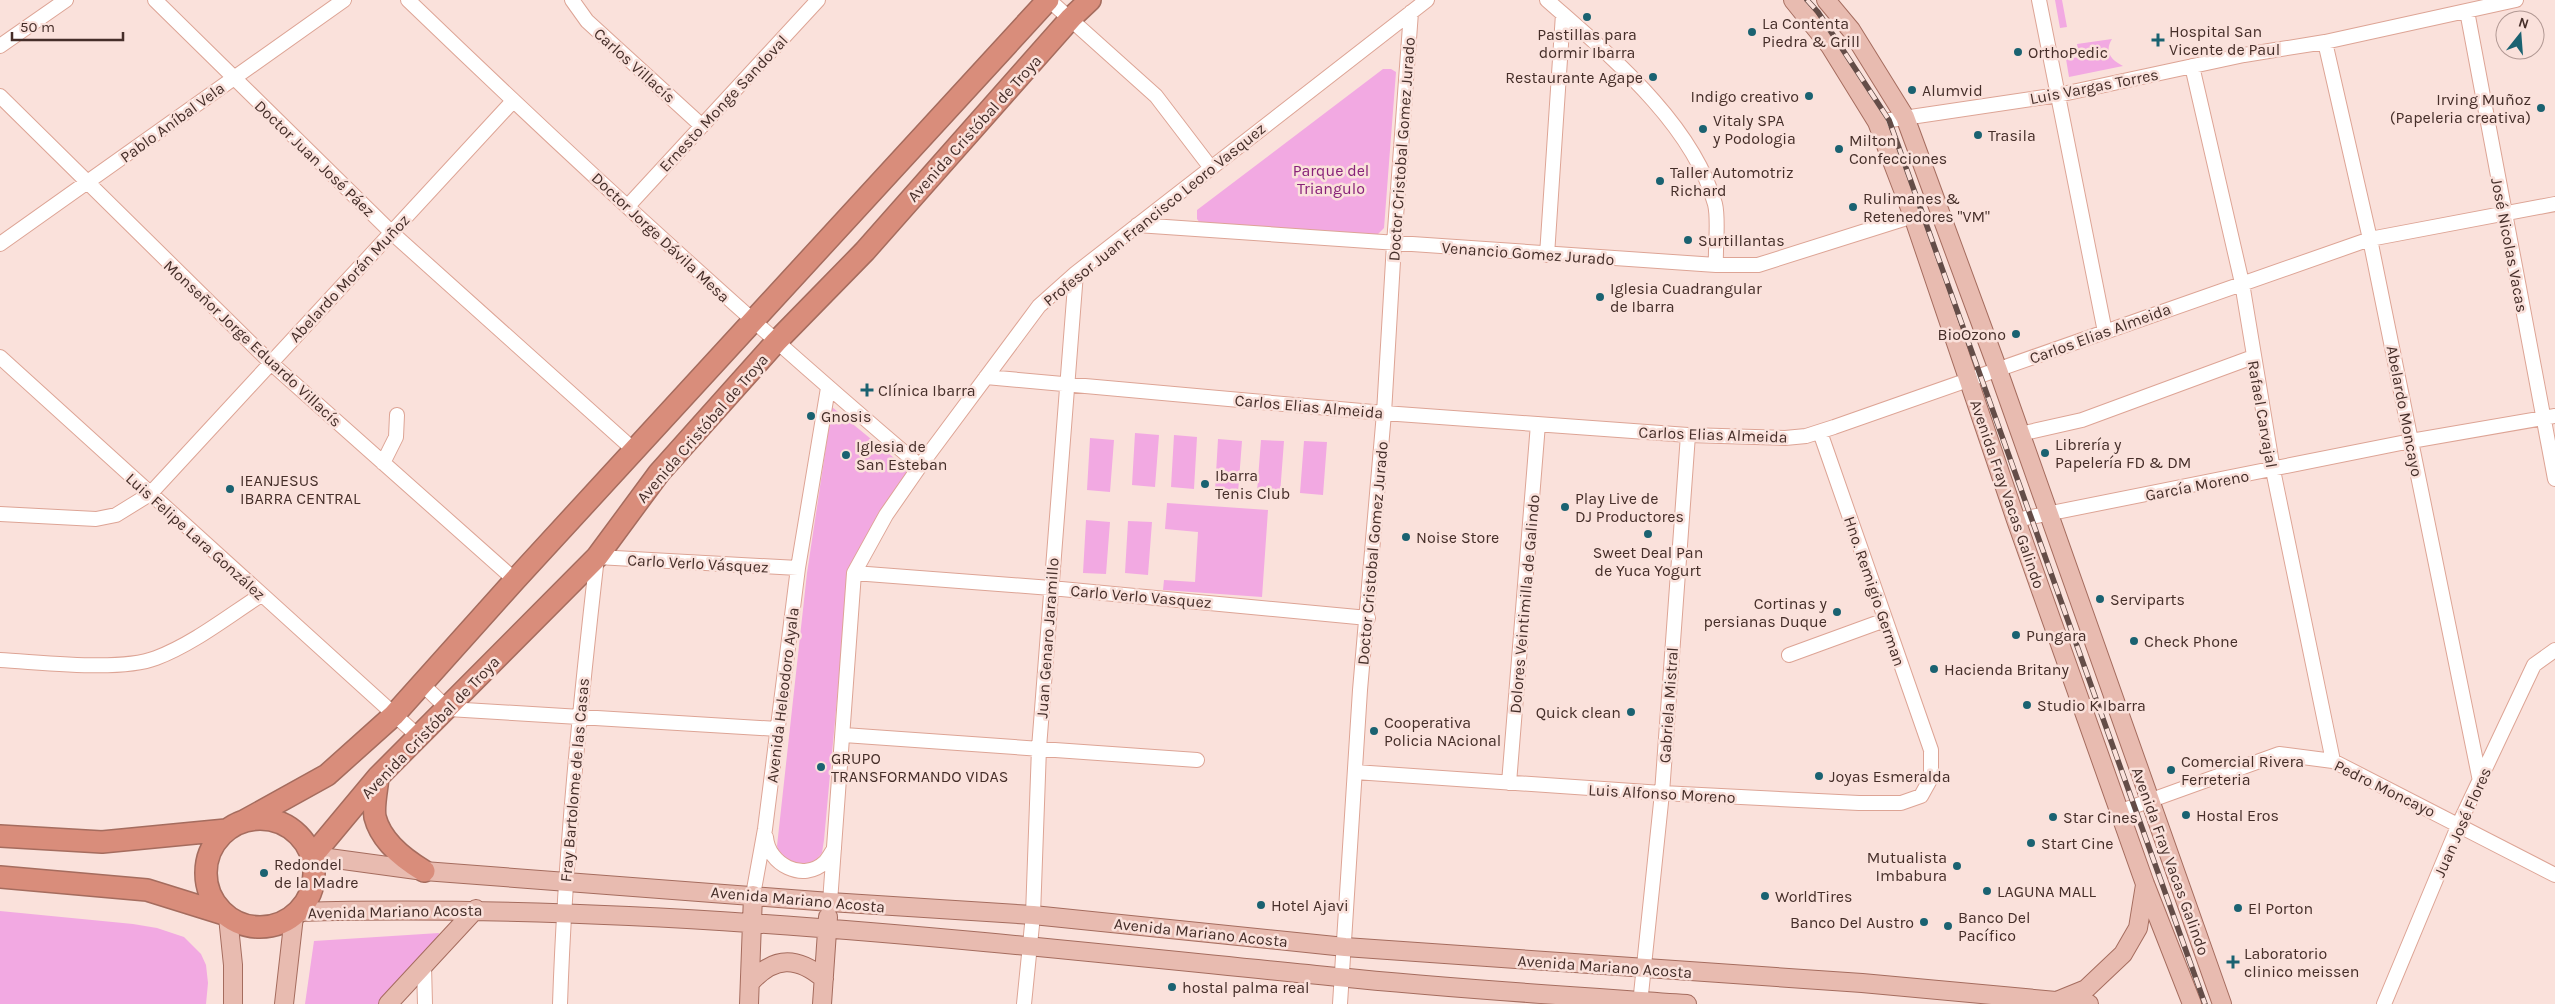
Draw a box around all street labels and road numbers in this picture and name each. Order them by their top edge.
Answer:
street label: Carlos Villacís [590,24,679,107]
street label: Ernesto Monge Sandoval [655,31,792,176]
street label: Doctor Cristobal Gomez Jurado [1384,36,1419,262]
street label: Avenida Cristóbal de Troya [903,51,1045,206]
street label: Luis Vargas Torres [2028,65,2160,108]
street label: Pablo Aníbal Vela [116,78,228,167]
street label: Doctor Juan José Páez [251,96,379,221]
street label: Profesor Juan Francisco Leoro Vasquez [1039,119,1269,310]
street label: Doctor Jorge Dávila Mesa [588,168,734,306]
street label: José Nicolas Vacas [2487,176,2532,314]
street label: Abelardo Morán Muñoz [285,211,413,346]
street label: Venancio Gomez Jurado [1441,238,1615,269]
street label: Monseñor Jorge Eduardo Villacís [160,256,345,431]
street label: Carlos Elias Almeida [2027,299,2173,368]
street label: Abelardo Moncayo [2382,344,2427,478]
street label: Avenida Cristóbal de Troya [633,350,772,507]
street label: Rafael Carvajal [2244,359,2281,469]
street label: Carlos Elias Almeida [1234,391,1384,422]
street label: Avenida Fray Vacas Galindo [1966,397,2049,591]
street label: Carlos Elias Almeida [1638,422,1788,447]
street label: Doctor Cristobal Gomez Jurado [1353,440,1392,666]
street label: García Moreno [2144,466,2251,505]
street label: Luis Felipe Lara González [122,469,269,604]
street label: Dolores Veintimilla de Galindo [1505,494,1544,714]
street label: Hno. Remigio German [1840,514,1909,669]
street label: Carlo Verlo Vásquez [627,550,769,577]
street label: Juan Genaro Jaramillo [1032,557,1063,719]
street label: Carlo Verlo Vasquez [1070,581,1212,612]
street label: Avenida Heleodoro Ayala [762,606,803,784]
street label: Gabriela Mistral [1655,646,1682,764]
street label: Avenida Cristóbal de Troya [357,652,503,803]
street label: Fray Bartolome de las Casas [556,677,593,883]
street label: Pedro Moncayo [2331,756,2438,821]
street label: Juan José Flores [2430,764,2495,880]
street label: Avenida Fray Vacas Galindo [2128,765,2213,958]
street label: Luis Alfonso Moreno [1588,780,1736,807]
street label: Avenida Mariano Acosta [710,882,886,917]
street label: Avenida Mariano Acosta [307,900,483,923]
street label: Avenida Mariano Acosta [1113,914,1289,951]
street label: Avenida Mariano Acosta [1517,951,1693,982]

